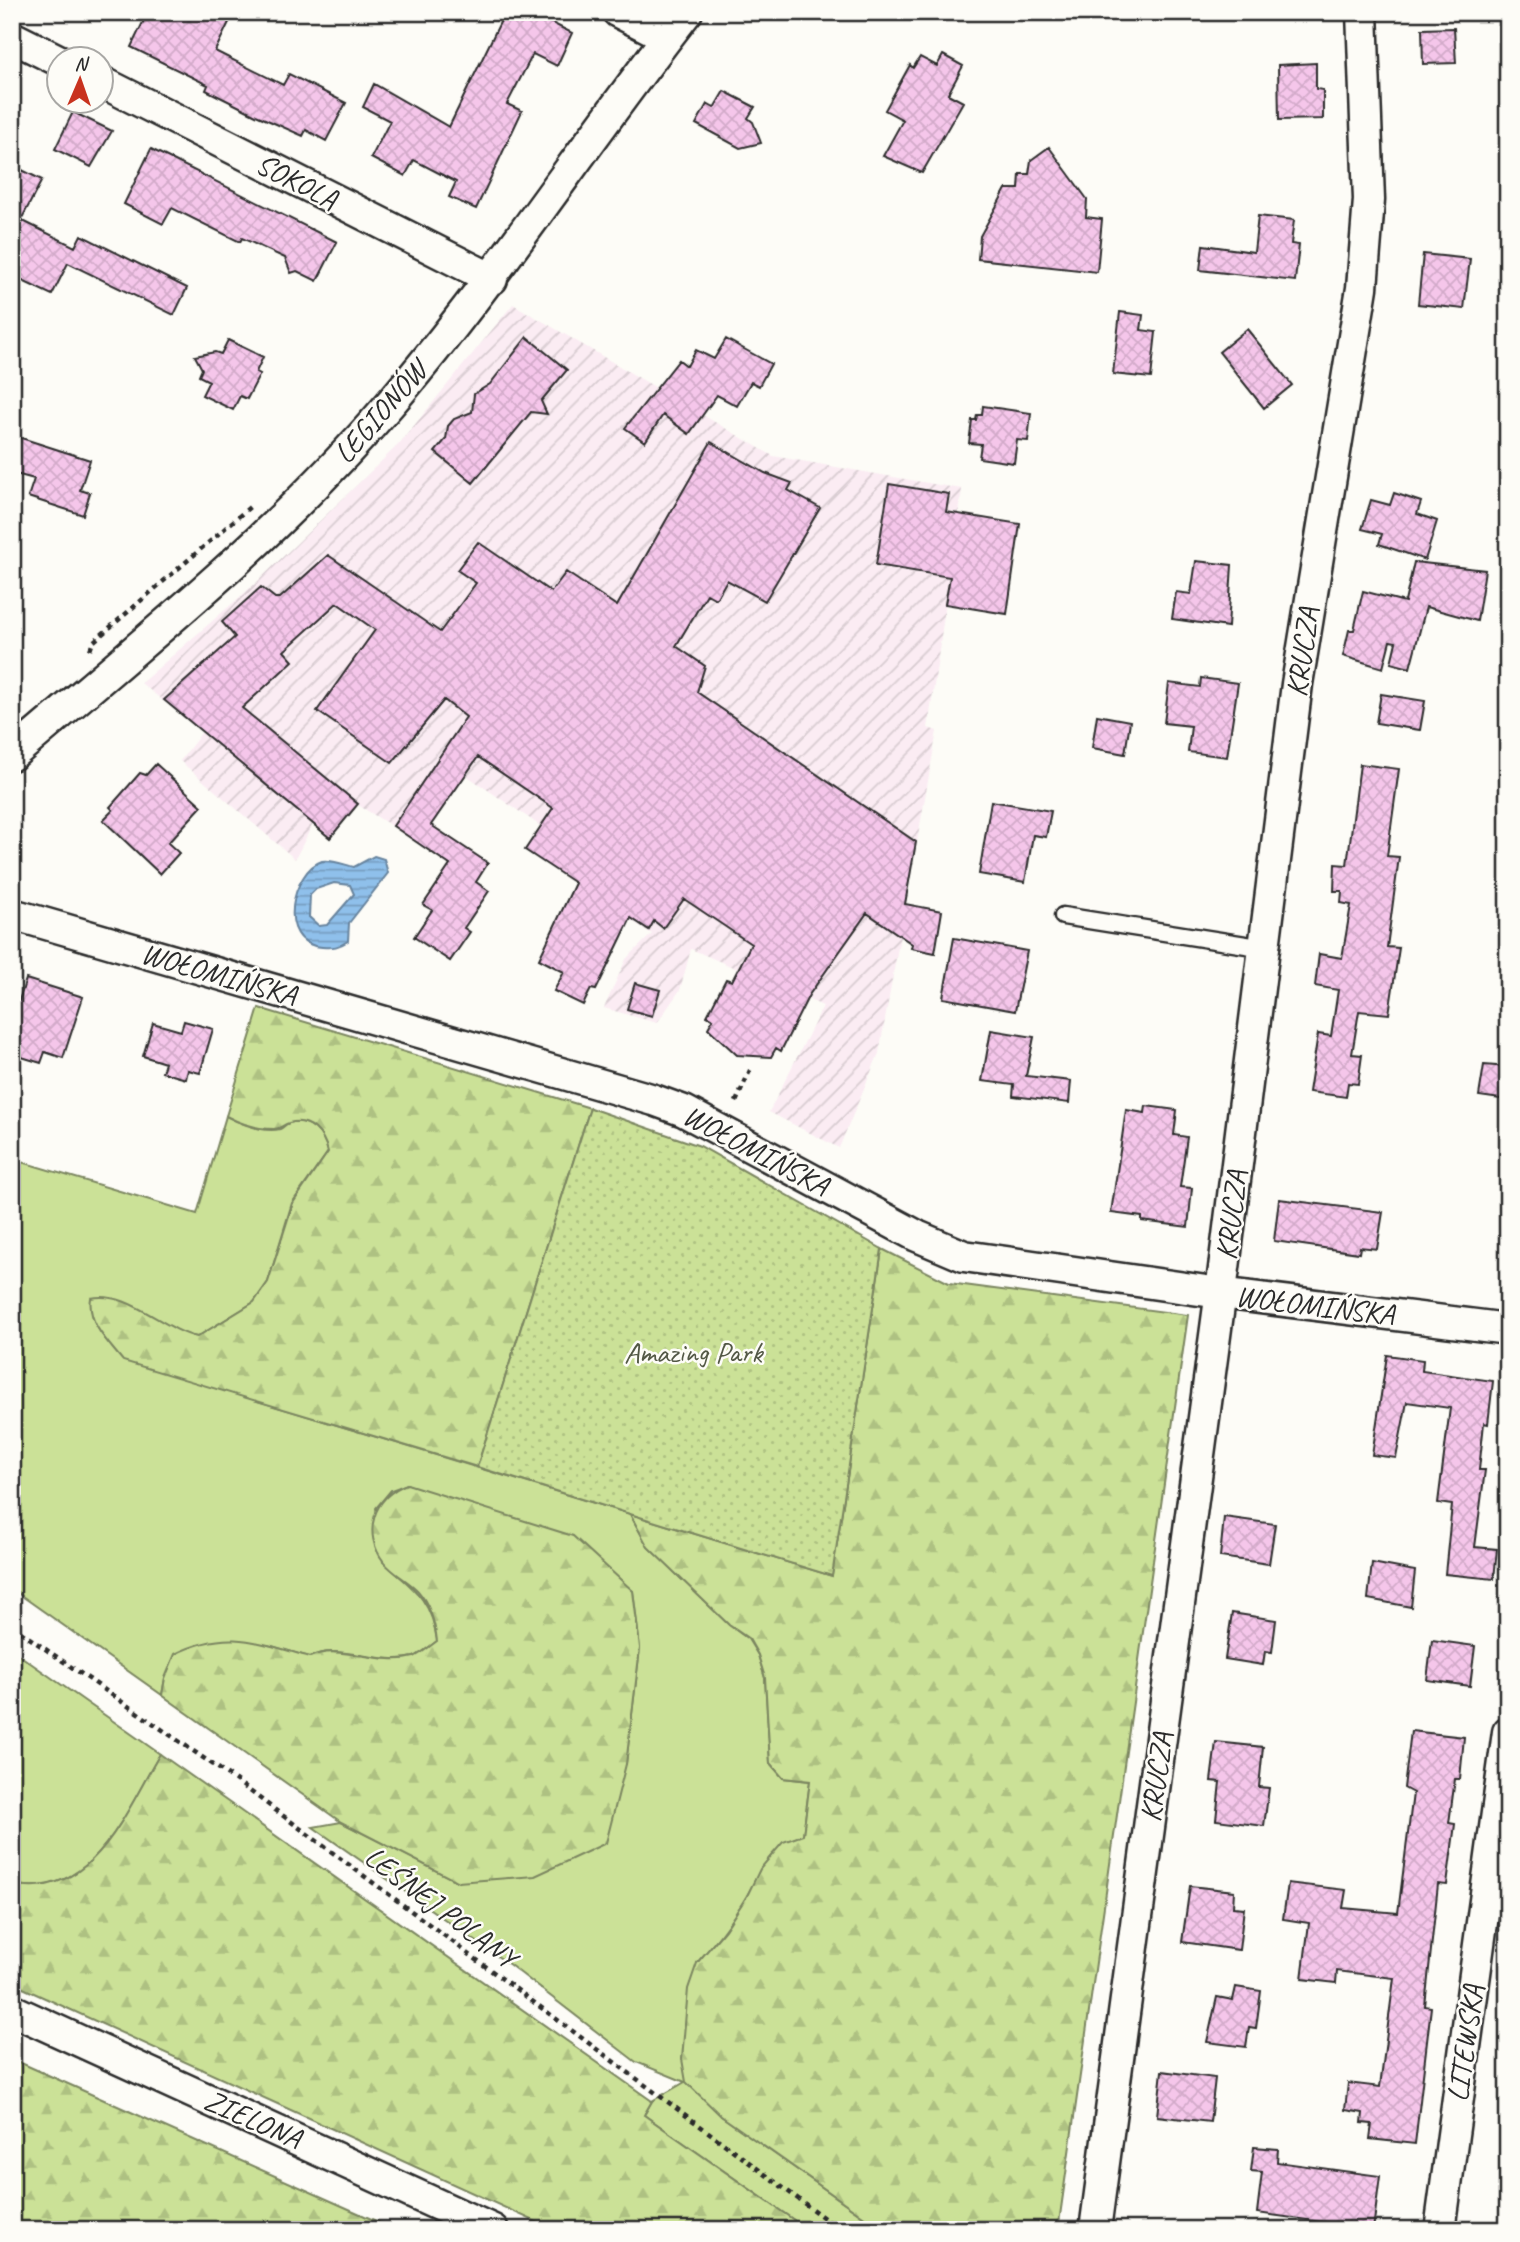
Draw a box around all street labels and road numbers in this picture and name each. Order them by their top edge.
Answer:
street label: SOKOLA [250,144,345,218]
street label: LEGIONÓW [325,349,438,471]
street label: KRUCZA [1277,604,1327,699]
street label: WOŁOMIŃSKA [137,934,303,1015]
street label: WOŁOMIŃSKA [677,1096,837,1205]
street label: KRUCZA [1207,1167,1255,1262]
street label: WOŁOMIŃSKA [1234,1276,1398,1334]
street label: KRUCZA [1131,1729,1181,1824]
street label: LEŚNEJ POLANY [357,1837,528,1979]
street label: LITEWSKA [1438,1981,1492,2104]
street label: ZIELONA [199,2081,309,2158]

